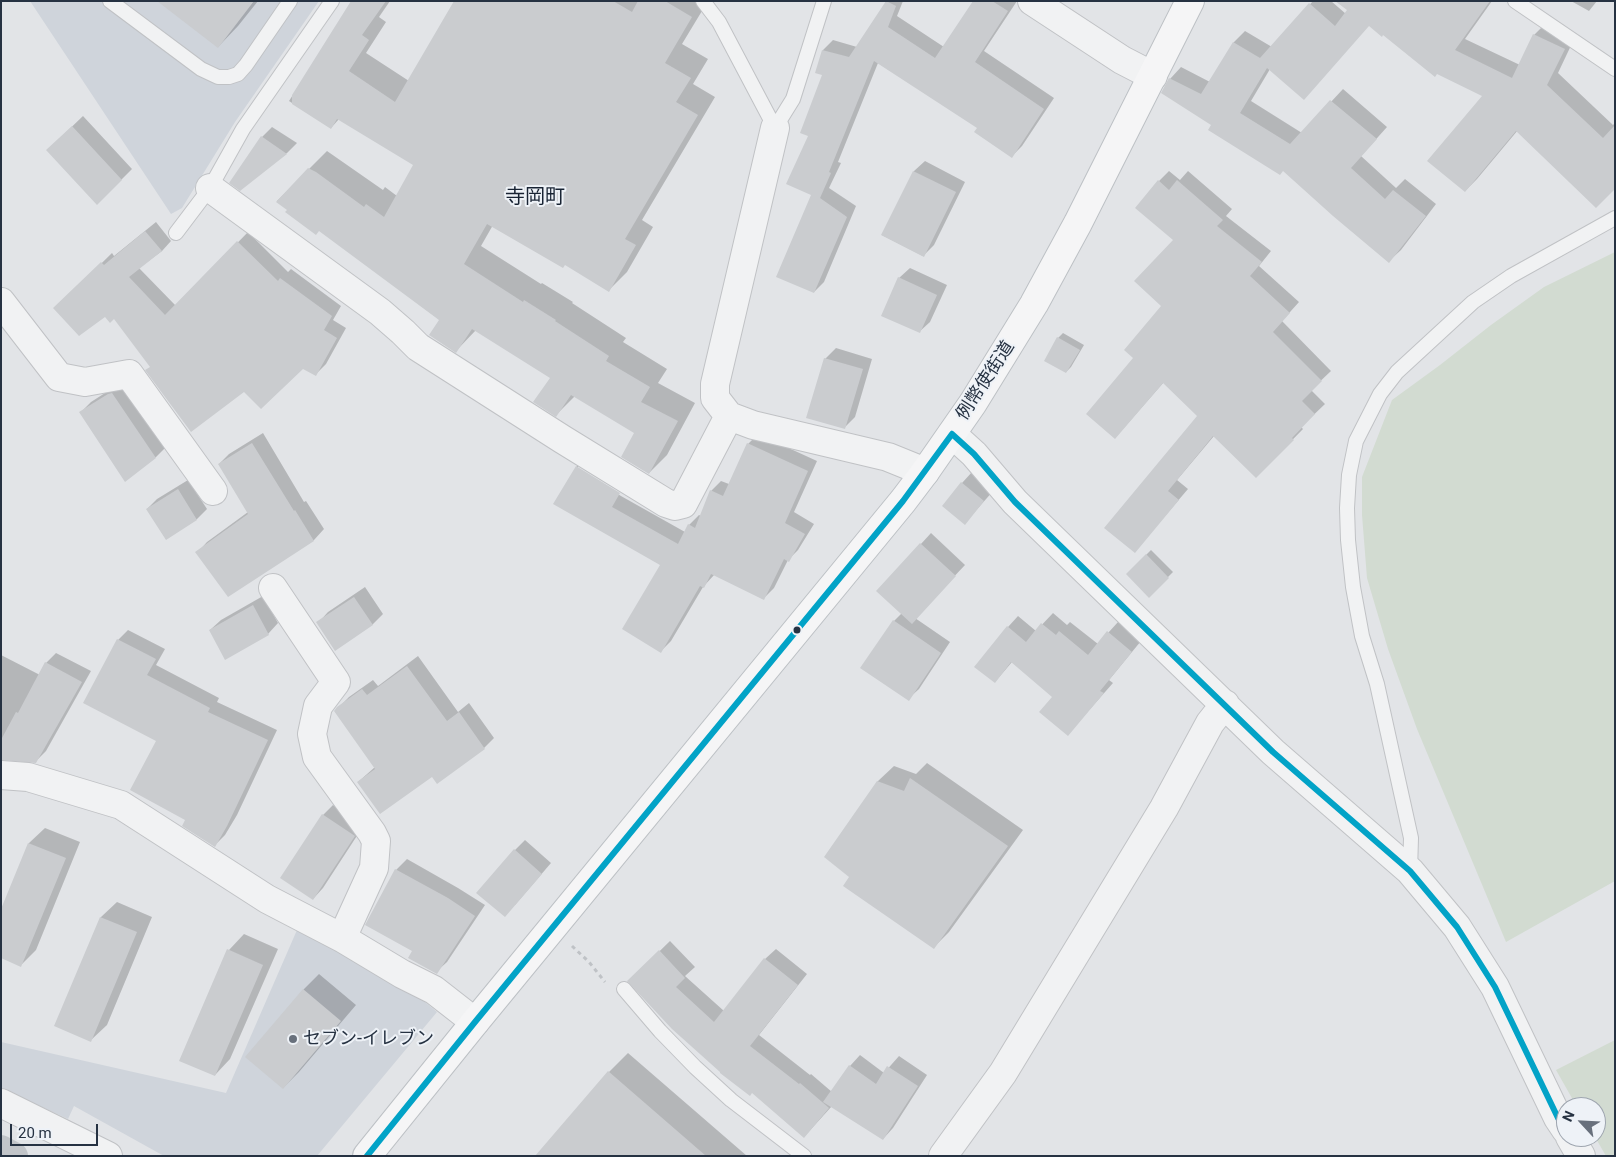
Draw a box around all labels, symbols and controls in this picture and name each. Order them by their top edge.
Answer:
district label: 寺岡町 [505,186,565,210]
street label: 例幣使街道 [952,337,1020,425]
unlabelled marker [792,625,802,635]
place label: セブン-イレブン [303,1028,434,1050]
marker: セブン-イレブン [287,1033,299,1045]
north arrow [1556,1097,1606,1147]
text: N [1559,1108,1578,1124]
scale bar [12,1114,100,1146]
text: 20 m [18,1124,52,1142]

